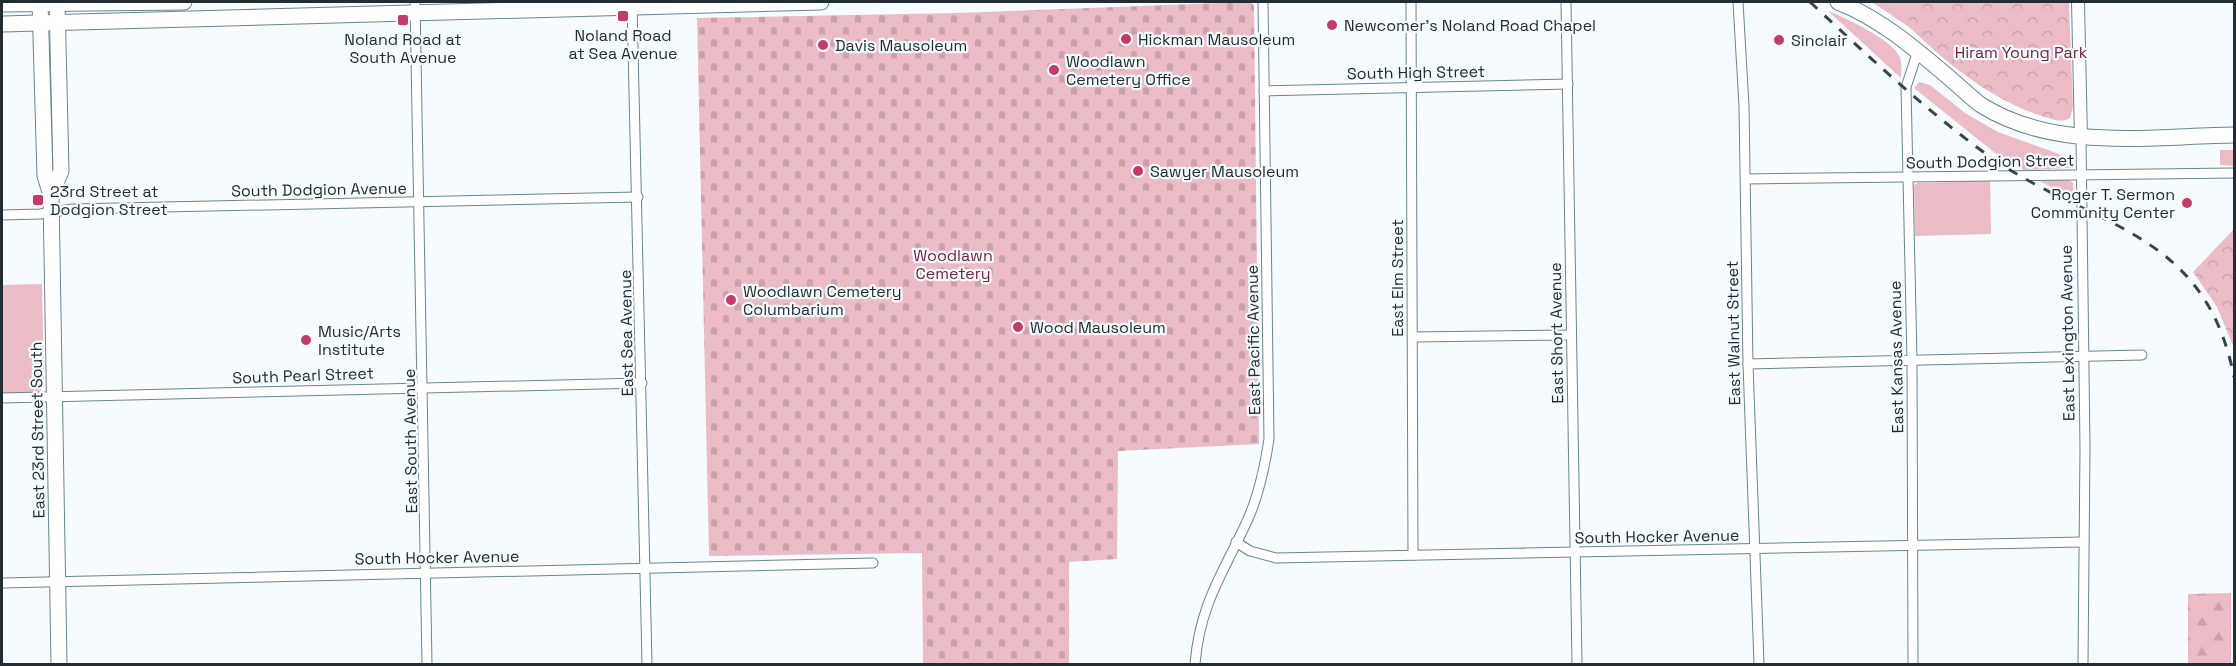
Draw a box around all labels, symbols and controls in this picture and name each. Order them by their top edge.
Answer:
marker: Noland Road at Sea Avenue [616,9,630,23]
marker: Noland Road at South Avenue [396,13,410,27]
place label: Newcomer's Noland Road Chapel [1344,15,1596,36]
marker: Newcomer's Noland Road Chapel [1325,18,1339,32]
place label: Noland Road at Sea Avenue [568,25,678,64]
place label: Noland Road at South Avenue [344,29,462,68]
place label: Hickman Mausoleum [1138,29,1295,50]
place label: Sinclair [1791,30,1847,51]
marker: Hickman Mausoleum [1119,32,1133,46]
marker: Sinclair [1772,33,1786,47]
place label: Davis Mausoleum [835,35,967,56]
marker: Davis Mausoleum [816,38,830,52]
park label: Hiram Young Park [1955,42,2088,63]
place label: Woodlawn Cemetery Office [1066,51,1191,90]
street label: South High Street [1347,61,1485,84]
marker: Woodlawn Cemetery Office [1047,63,1061,77]
street label: South Dodgion Street [1906,150,2074,173]
place label: Sawyer Mausoleum [1150,161,1299,182]
marker: Sawyer Mausoleum [1131,164,1145,178]
street label: South Dodgion Avenue [231,177,407,202]
place label: 23rd Street at Dodgion Street [50,181,168,220]
place label: Roger T. Sermon Community Center [2031,184,2175,223]
marker: 23rd Street at Dodgion Street [31,193,45,207]
marker: Roger T. Sermon Community Center [2180,196,2194,210]
street label: East Elm Street [1387,219,1408,337]
park label: Woodlawn Cemetery [913,245,993,284]
street label: East Lexington Avenue [2055,245,2080,421]
street label: East Walnut Street [1722,261,1745,405]
street label: East Short Avenue [1545,262,1568,404]
street label: East Pacific Avenue [1242,265,1265,415]
street label: East Sea Avenue [615,269,638,397]
street label: East Kansas Avenue [1885,280,1908,434]
place label: Woodlawn Cemetery Columbarium [743,281,902,320]
marker: Woodlawn Cemetery Columbarium [724,293,738,307]
place label: Wood Mausoleum [1030,317,1166,338]
marker: Wood Mausoleum [1011,320,1025,334]
place label: Music/Arts Institute [318,321,401,360]
marker: Music/Arts Institute [299,333,313,347]
street label: East 23rd Street South [25,341,50,519]
street label: South Pearl Street [232,363,374,388]
street label: East South Avenue [399,368,422,514]
street label: South Hocker Avenue [1574,525,1740,548]
street label: South Hocker Avenue [354,546,520,569]

